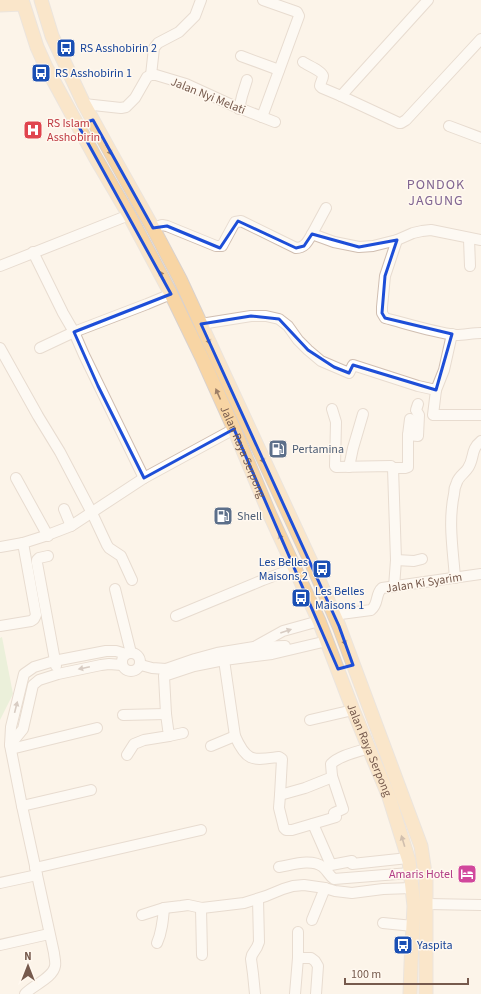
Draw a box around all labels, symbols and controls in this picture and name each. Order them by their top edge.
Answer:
bus stop icon: RS Asshobirin 2 [55,37,77,59]
place label: RS Asshobirin 2 [80,40,157,57]
bus stop icon: RS Asshobirin 1 [30,62,52,84]
place label: RS Asshobirin 1 [55,65,132,82]
street label: Jalan Nyi Melati [168,73,248,119]
place label: RS Islam Asshobirin [47,115,100,146]
hospital icon: RS Islam Asshobirin [22,119,44,141]
one-way arrow [106,144,112,156]
district label: PONDOK JAGUNG [407,175,465,211]
one-way arrow [159,271,165,282]
one-way arrow [205,334,211,345]
one-way arrow [215,388,221,399]
street label: Jalan Raya Serpong [216,403,270,501]
fuel station icon: Pertamina [267,438,289,460]
place label: Pertamina [292,441,344,458]
one-way arrow [259,452,265,463]
fuel station icon: Shell [212,505,234,527]
place label: Shell [237,508,262,525]
one-way arrow [278,533,284,544]
place label: Les Belles Maisons 2 [259,554,308,585]
bus stop icon: Les Belles Maisons 2 [311,558,333,580]
street label: Jalan Ki Syarim [385,569,463,597]
place label: Les Belles Maisons 1 [315,583,364,614]
bus stop icon: Les Belles Maisons 1 [290,587,312,609]
one-way arrow [280,628,292,634]
one-way arrow [341,635,347,647]
one-way arrow [77,666,90,672]
one-way arrow [13,700,19,712]
street label: Jalan Raya Serpong [343,701,396,799]
one-way arrow [400,834,406,846]
hotel icon: Amaris Hotel [456,863,478,885]
place label: Amaris Hotel [389,866,453,883]
bus stop icon: Yaspita [392,934,414,956]
place label: Yaspita [416,937,452,954]
north arrow [8,946,48,986]
text: N [24,949,32,964]
scale bar [345,960,468,986]
text: 100 m [351,966,381,983]

